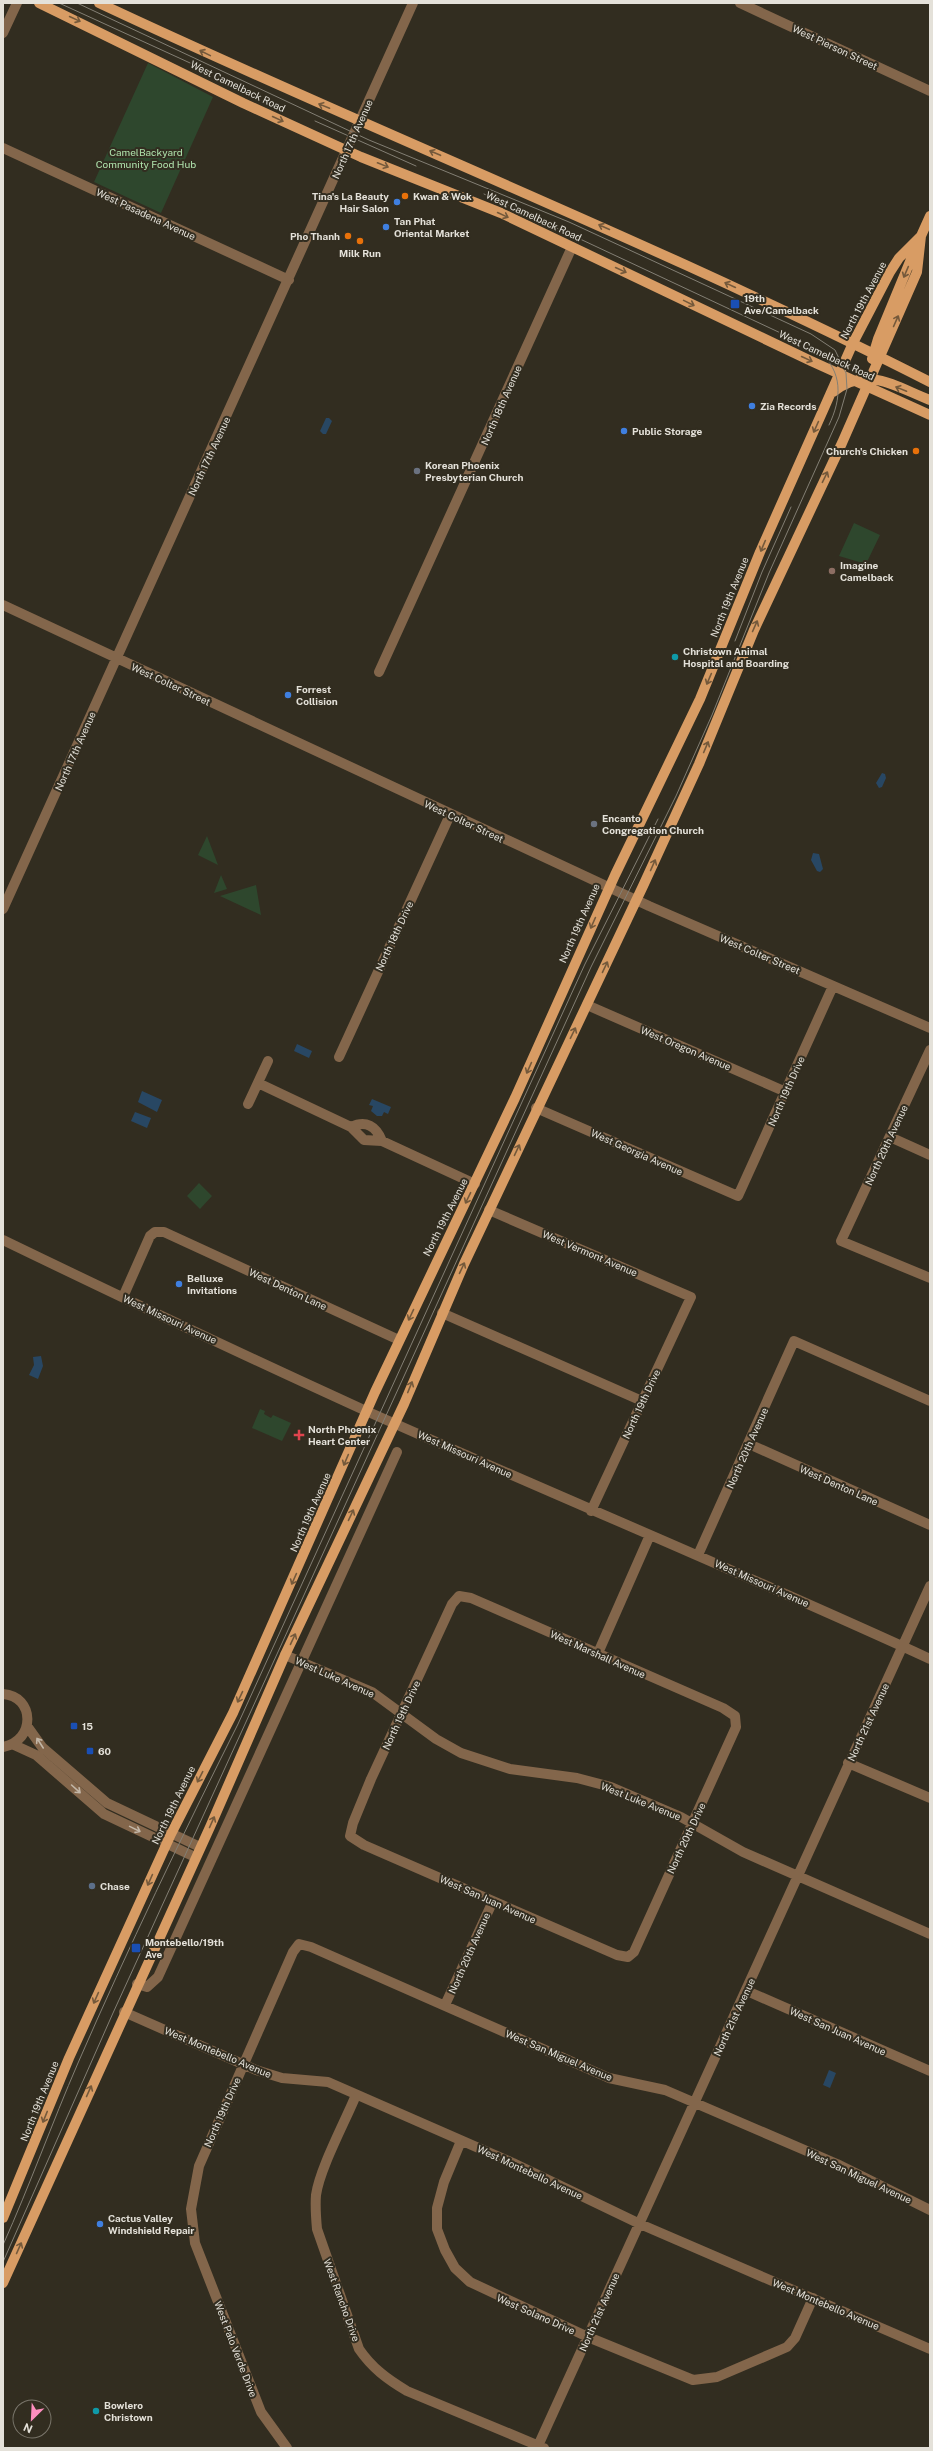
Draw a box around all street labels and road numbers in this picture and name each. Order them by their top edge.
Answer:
street label: West Pierson Street [791,22,880,72]
street label: West Camelback Road [189,58,287,114]
street label: North 17th Avenue [329,97,375,180]
street label: West Pasadena Avenue [95,186,198,242]
street label: West Camelback Road [484,189,584,243]
street label: North 19th Avenue [838,259,889,341]
street label: West Camelback Road [777,328,877,382]
street label: North 18th Avenue [478,363,524,447]
street label: North 17th Avenue [185,414,233,497]
street label: North 19th Avenue [707,555,751,639]
street label: West Colter Street [129,660,213,708]
street label: North 17th Avenue [52,709,98,792]
street label: West Colter Street [422,797,506,845]
street label: North 19th Avenue [556,881,602,965]
street label: North 18th Drive [373,899,416,973]
street label: West Colter Street [718,932,802,976]
street label: West Oregon Avenue [639,1024,733,1073]
street label: North 19th Drive [765,1054,807,1128]
street label: North 20th Avenue [862,1103,910,1187]
street label: West Georgia Avenue [589,1126,685,1178]
street label: North 19th Avenue [420,1176,470,1258]
street label: West Vermont Avenue [541,1228,640,1279]
street label: West Denton Lane [247,1266,329,1312]
street label: West Missouri Avenue [121,1292,219,1346]
street label: North 19th Drive [620,1367,662,1441]
street label: North 20th Avenue [724,1405,770,1490]
street label: West Missouri Avenue [416,1428,514,1480]
street label: West Denton Lane [798,1462,880,1508]
street label: North 19th Avenue [287,1470,333,1554]
street label: West Missouri Avenue [713,1557,811,1609]
street label: West Marshall Avenue [548,1628,648,1681]
street label: West Luke Avenue [294,1654,377,1700]
street label: North 19th Drive [380,1678,422,1752]
street label: North 21st Avenue [845,1681,891,1763]
street label: North 19th Avenue [149,1764,197,1846]
street label: West Luke Avenue [599,1779,683,1823]
street label: North 20th Drive [664,1800,708,1875]
street label: West San Juan Avenue [438,1872,538,1926]
street label: North 20th Avenue [446,1910,492,1995]
street label: North 21st Avenue [711,1976,757,2058]
street label: West San Juan Avenue [788,2004,888,2058]
street label: West Montebello Avenue [163,2024,274,2080]
street label: West San Miguel Avenue [504,2027,615,2083]
street label: North 19th Avenue [17,2059,61,2143]
street label: North 19th Drive [201,2075,243,2149]
street label: West Montebello Avenue [475,2142,585,2202]
street label: West San Miguel Avenue [804,2146,914,2206]
street label: West Rancho Drive [321,2257,363,2343]
street label: North 21st Avenue [576,2271,622,2353]
street label: West Montebello Avenue [771,2276,882,2332]
street label: West Solano Drive [495,2291,577,2337]
street label: West Palo Verde Drive [212,2299,260,2399]

